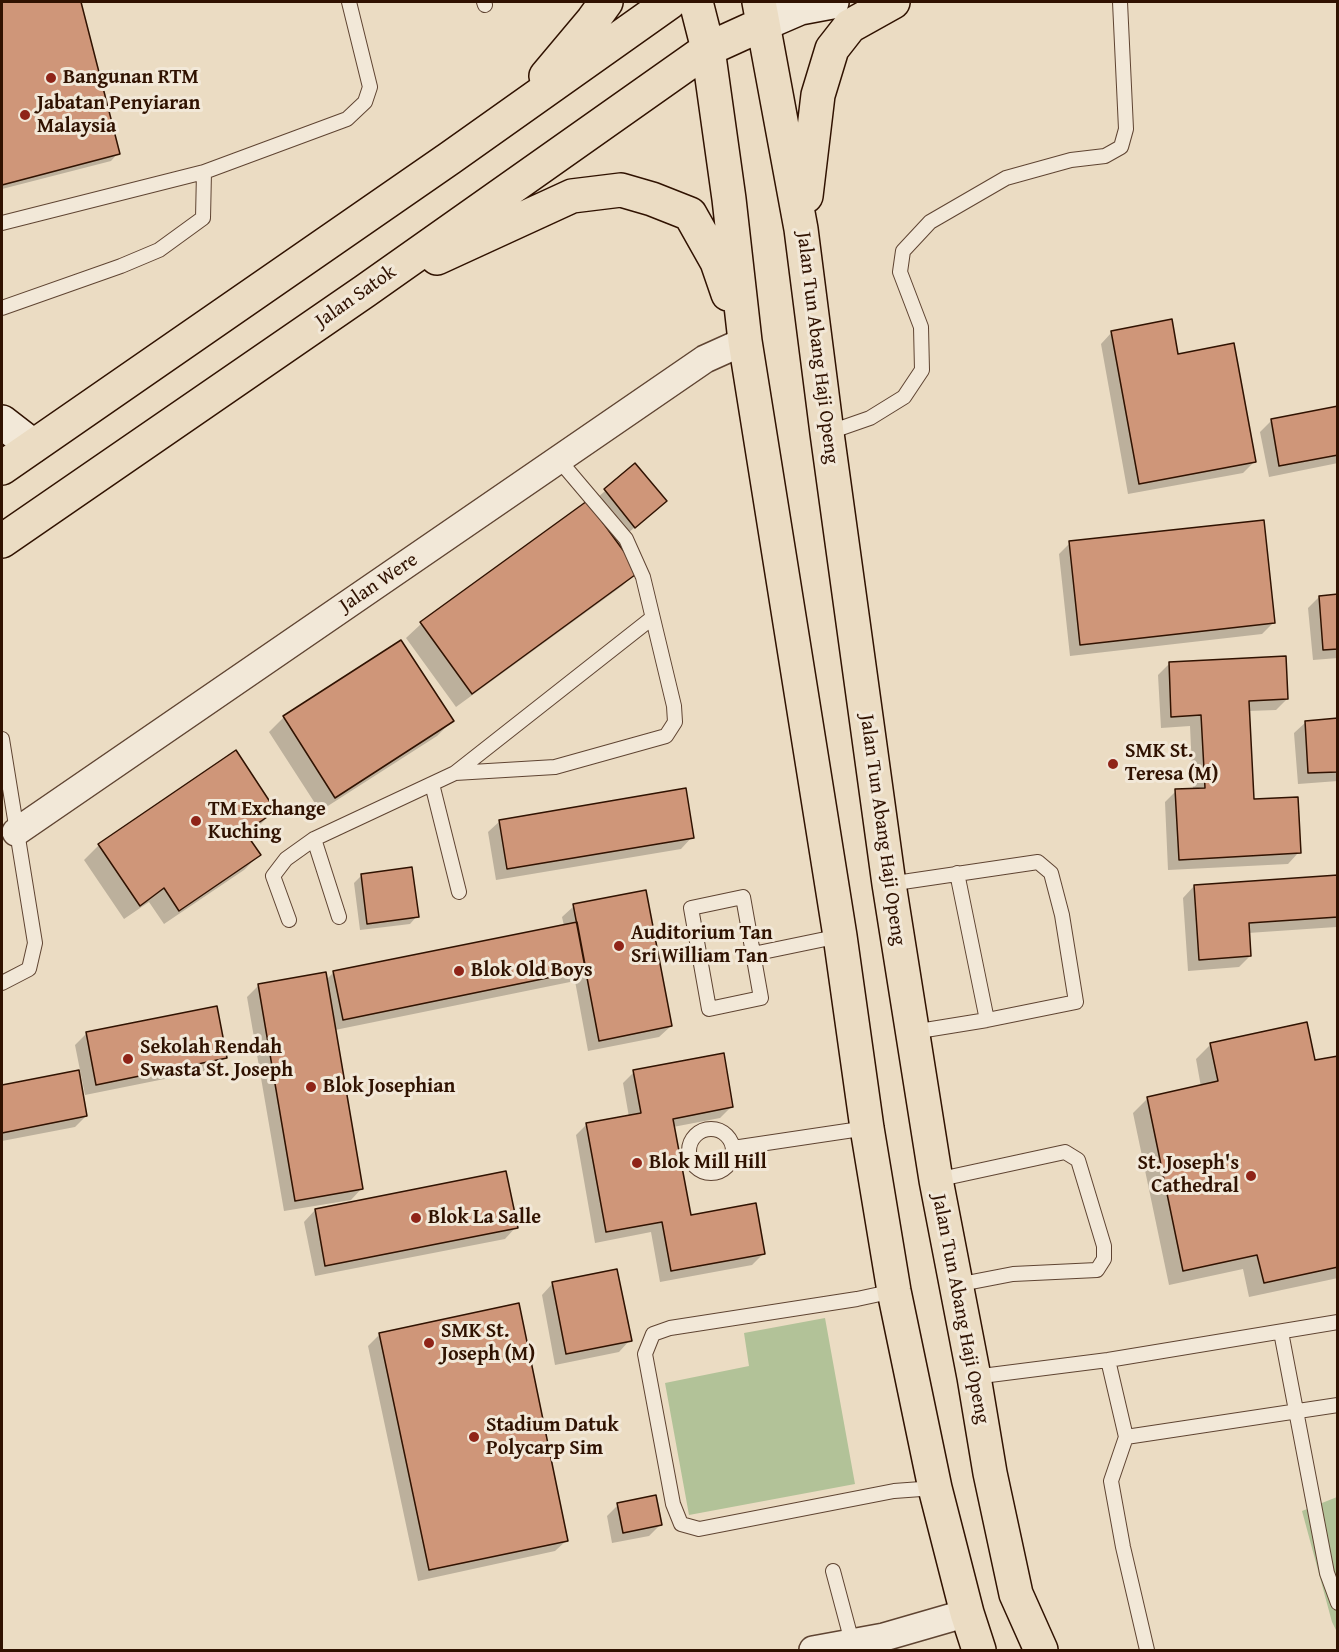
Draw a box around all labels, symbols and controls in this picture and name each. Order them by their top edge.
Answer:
place label: Bangunan RTM [63,66,199,90]
marker: Bangunan RTM [44,71,58,85]
place label: Jabatan Penyiaran Malaysia [37,92,200,139]
marker: Jabatan Penyiaran Malaysia [18,108,32,122]
street label: Jalan Tun Abang Haji Openg [791,231,843,465]
street label: Jalan Satok [311,260,401,334]
street label: Jalan Were [335,548,423,618]
street label: Jalan Tun Abang Haji Openg [854,713,910,947]
place label: SMK St. Teresa (M) [1125,740,1218,787]
marker: SMK St. Teresa (M) [1106,757,1120,771]
place label: TM Exchange Kuching [208,798,326,845]
marker: TM Exchange Kuching [189,814,203,828]
place label: Auditorium Tan Sri William Tan [631,922,773,969]
marker: Auditorium Tan Sri William Tan [612,939,626,953]
place label: Blok Old Boys [471,959,593,983]
marker: Blok Old Boys [452,964,466,978]
place label: Sekolah Rendah Swasta St. Joseph [140,1036,293,1083]
marker: Sekolah Rendah Swasta St. Joseph [121,1052,135,1066]
place label: Blok Josephian [323,1075,455,1099]
marker: Blok Josephian [304,1080,318,1094]
place label: Blok Mill Hill [649,1151,767,1175]
place label: St. Joseph's Cathedral [1138,1152,1239,1199]
marker: Blok Mill Hill [630,1156,644,1170]
marker: St. Joseph's Cathedral [1244,1169,1258,1183]
street label: Jalan Tun Abang Haji Openg [926,1192,994,1426]
place label: Blok La Salle [428,1206,541,1230]
marker: Blok La Salle [409,1211,423,1225]
place label: SMK St. Joseph (M) [441,1320,535,1367]
marker: SMK St. Joseph (M) [422,1336,436,1350]
place label: Stadium Datuk Polycarp Sim [486,1414,619,1461]
marker: Stadium Datuk Polycarp Sim [467,1430,481,1444]

